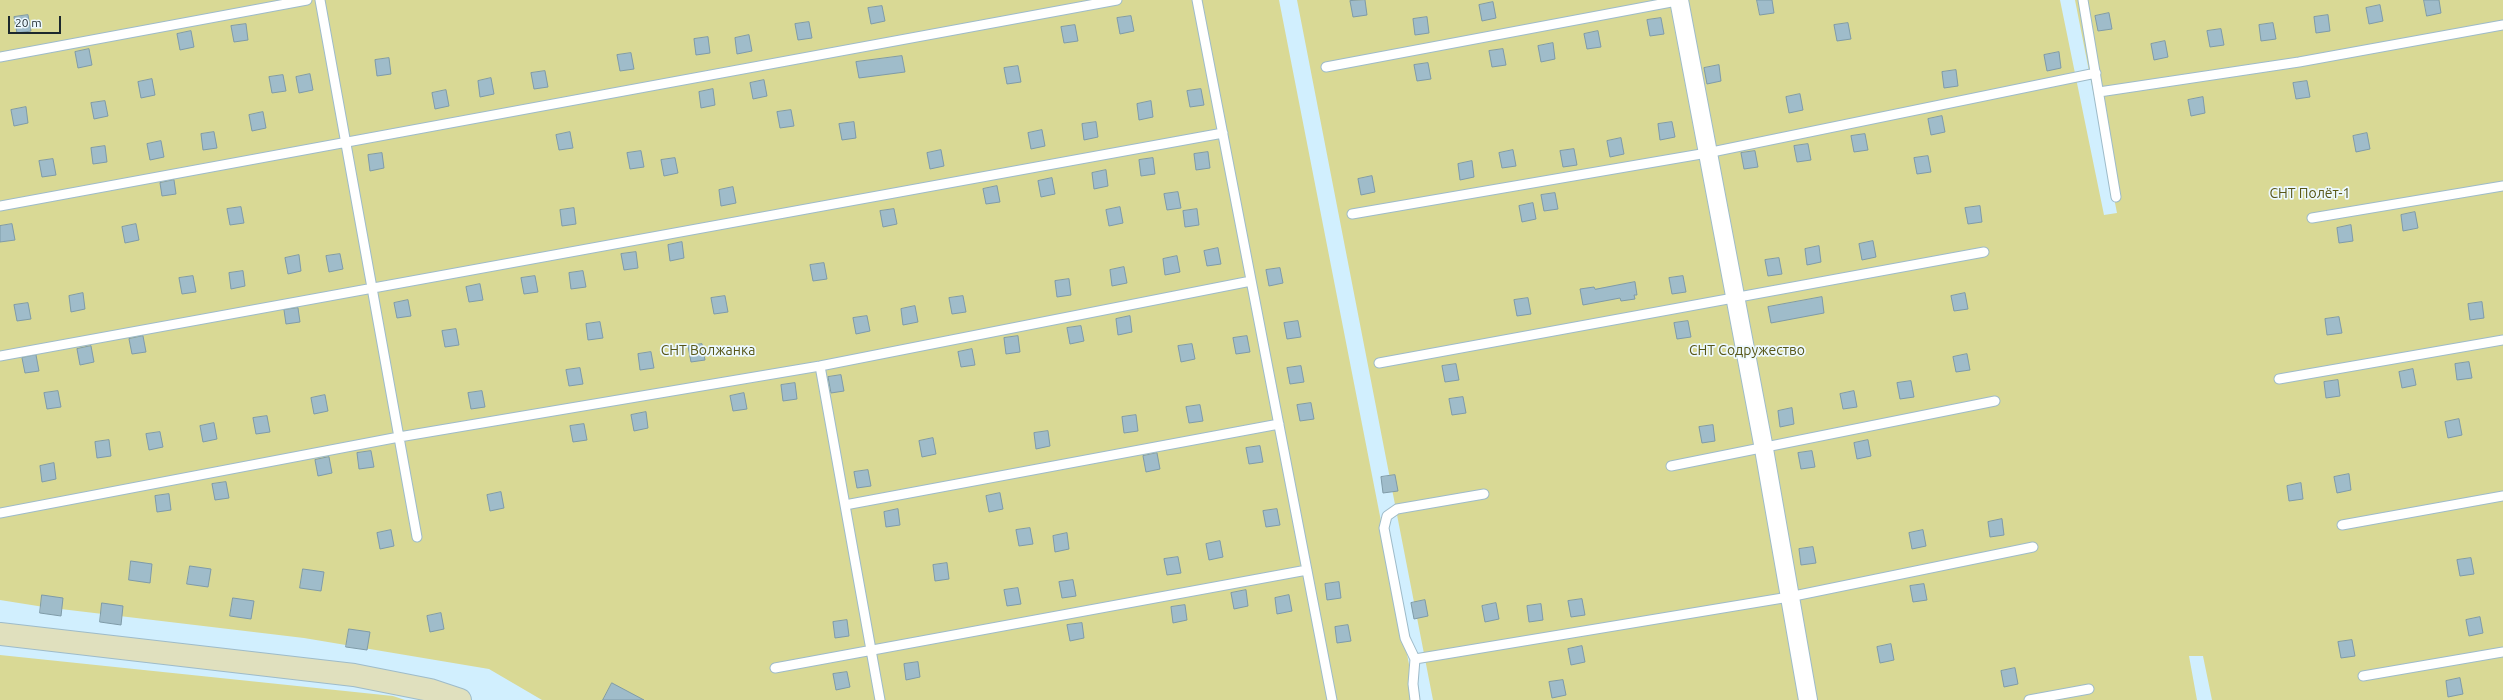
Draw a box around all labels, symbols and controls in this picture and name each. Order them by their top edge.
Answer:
scale bar [10,8,63,34]
text: 20 m [15,16,42,29]
park label: СНТ Полёт-1 [2269,185,2351,201]
park label: СНТ Волжанка [661,342,755,358]
park label: СНТ Содружество [1689,342,1805,358]

